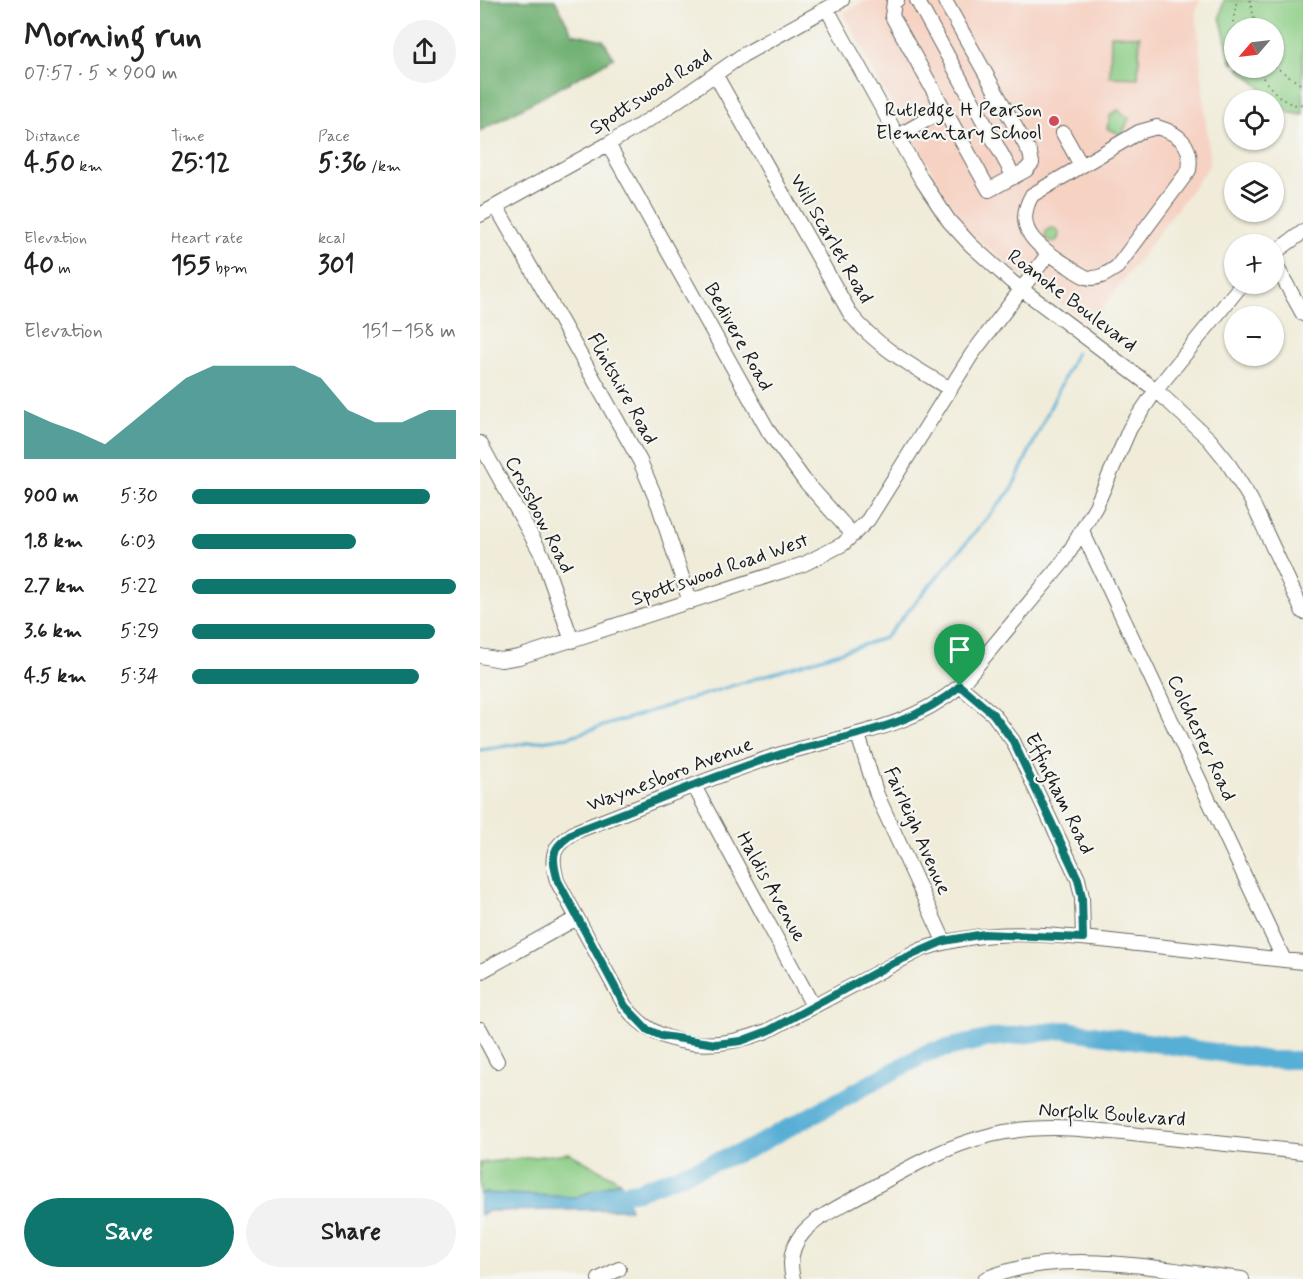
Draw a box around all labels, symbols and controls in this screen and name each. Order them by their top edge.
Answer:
text: Morning run [24,15,202,59]
north arrow [1224,18,1284,78]
map controls [1224,18,1284,366]
button: share [393,20,456,83]
street label: Spottswood Road [585,42,717,142]
text: 07:57 · 5 × 900 m [24,60,178,87]
button: locate [1224,90,1284,150]
place label: Rutledge H Pearson Elementary School [876,97,1042,147]
marker: Rutledge H Pearson Elementary School [1047,114,1061,128]
text: Distance [24,126,80,147]
text: Time [171,126,205,147]
text: Pace [318,126,350,147]
text: 4.50 [24,147,75,181]
text: 25:12 [171,147,230,181]
text: 5:36 [318,147,367,181]
text: km [75,156,103,177]
text: /km [367,156,401,177]
button: layers [1224,162,1284,222]
street label: Will Scarlet Road [783,169,879,309]
text: Elevation [24,228,87,249]
text: Heart rate [171,228,243,249]
text: kcal [318,228,345,249]
button: + [1224,234,1284,294]
street label: Roanoke Boulevard [1002,243,1142,359]
text: 40 [24,249,54,283]
text: 155 [171,249,211,283]
text: 301 [318,249,355,283]
text: m [54,258,71,279]
text: bpm [211,258,247,279]
street label: Bedivere Road [697,278,779,396]
button: − [1224,306,1284,366]
text: Elevation [24,318,103,345]
text: 151–158 m [362,318,456,345]
street label: Flintshire Road [580,328,664,450]
street label: Crossbow Road [498,452,580,578]
text: 900 m [24,483,79,510]
text: 5:30 [120,483,158,510]
street label: Spottswood Road West [628,527,812,613]
text: 1.8 km [24,528,83,555]
text: 6:03 [120,528,155,555]
text: 2.7 km [24,573,85,600]
text: 5:22 [120,573,158,600]
text: 3.6 km [24,618,82,645]
text: 5:29 [120,618,159,645]
pin [934,624,985,686]
icon: arrive [943,633,976,666]
text: 4.5 km [24,663,86,690]
text: 5:34 [120,663,159,690]
street label: Colchester Road [1160,670,1242,806]
street label: Effingham Road [1016,729,1100,860]
street label: Waynesboro Avenue [583,731,757,819]
street label: Fairleigh Avenue [877,763,957,899]
street label: Haldis Avenue [730,827,812,947]
street label: Norfolk Boulevard [1037,1096,1186,1136]
button: Save [24,1198,234,1267]
button: Share [246,1198,456,1267]

